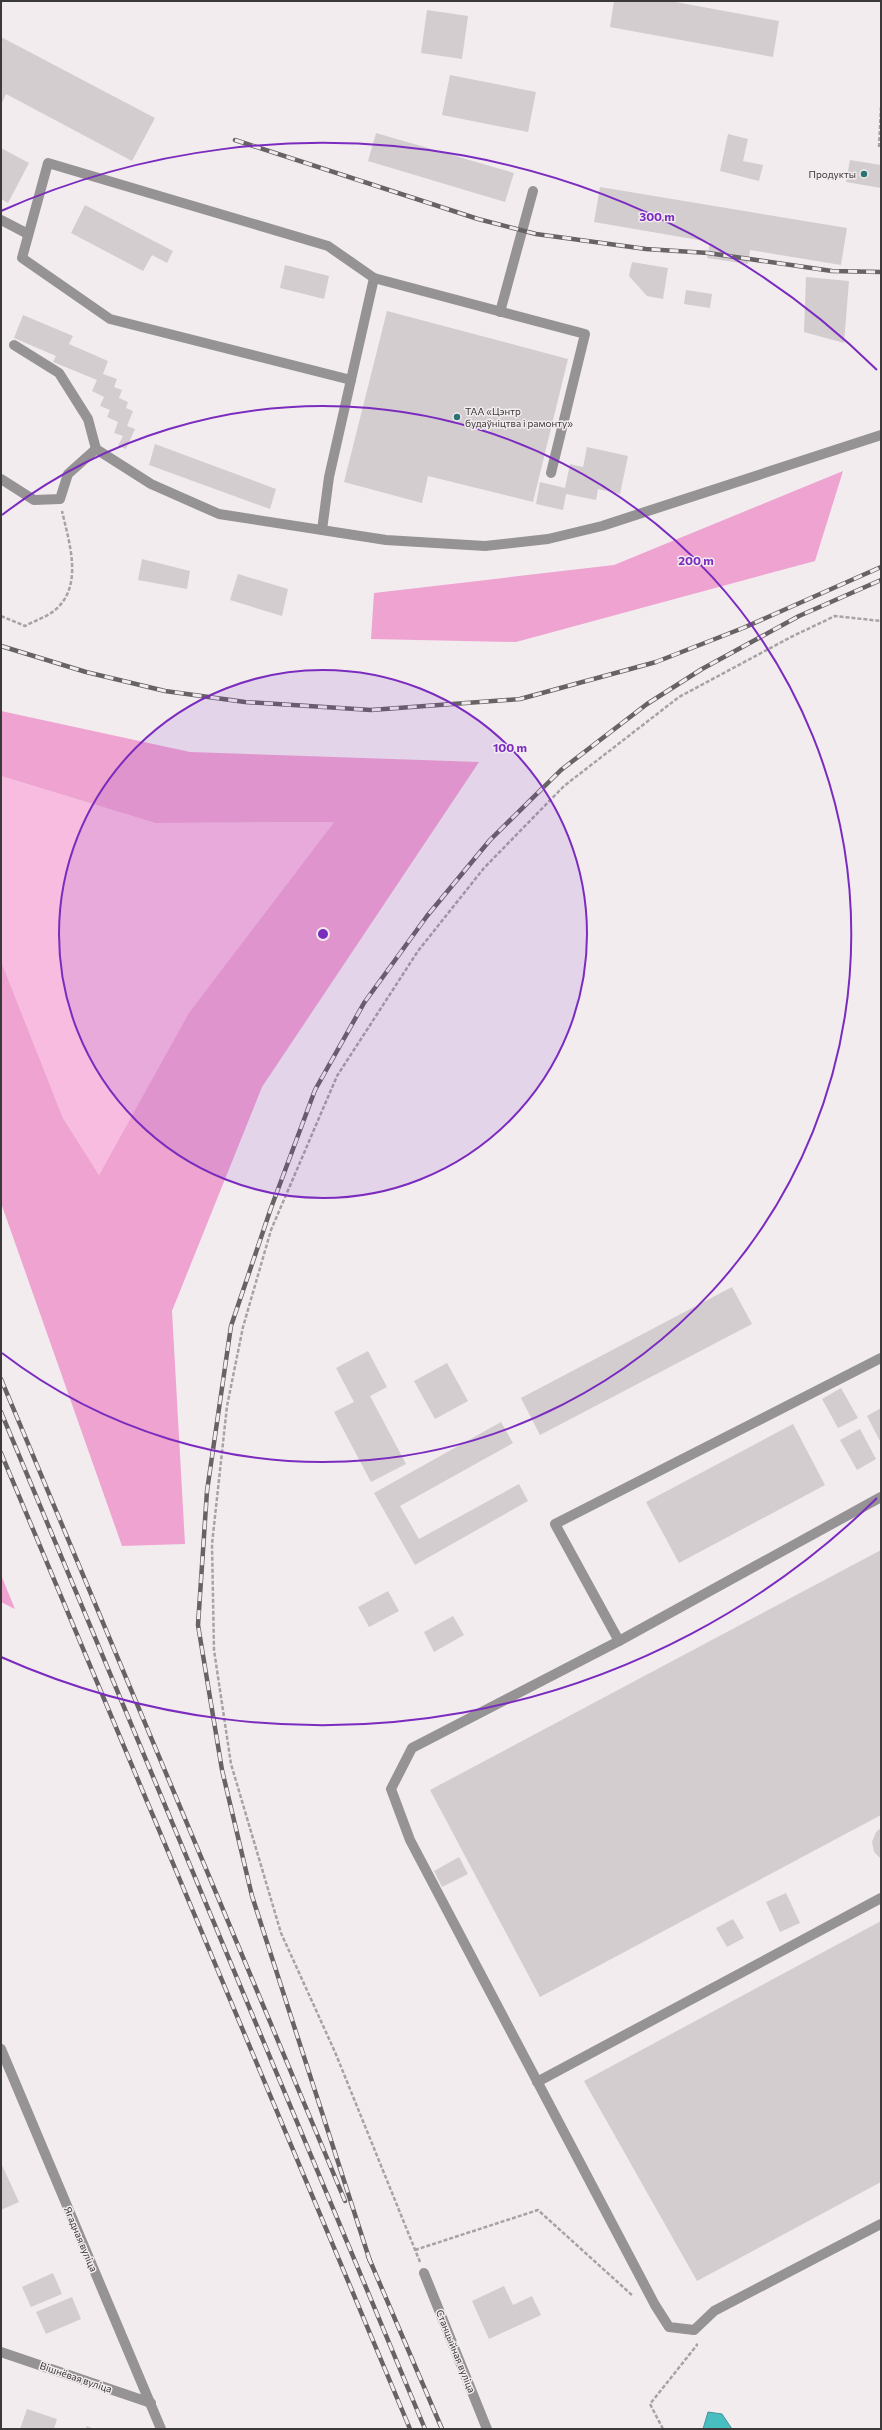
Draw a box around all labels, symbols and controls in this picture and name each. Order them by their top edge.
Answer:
place label: Продукты [809,168,856,180]
marker: Продукты [859,169,869,179]
text: 300 m [639,209,675,223]
place label: ТАА «Цэнтр будаўніцтва і рамонту» [465,405,573,429]
marker: ТАА «Цэнтр будаўніцтва і рамонту» [452,412,462,422]
text: 200 m [678,553,714,567]
text: 100 m [493,740,527,754]
centre of rings [316,927,330,941]
street label: Ягадная вуліца [62,2205,100,2273]
street label: Станцыйная вуліца [434,2308,478,2394]
street label: Вішнёвая вуліца [38,2359,114,2395]

